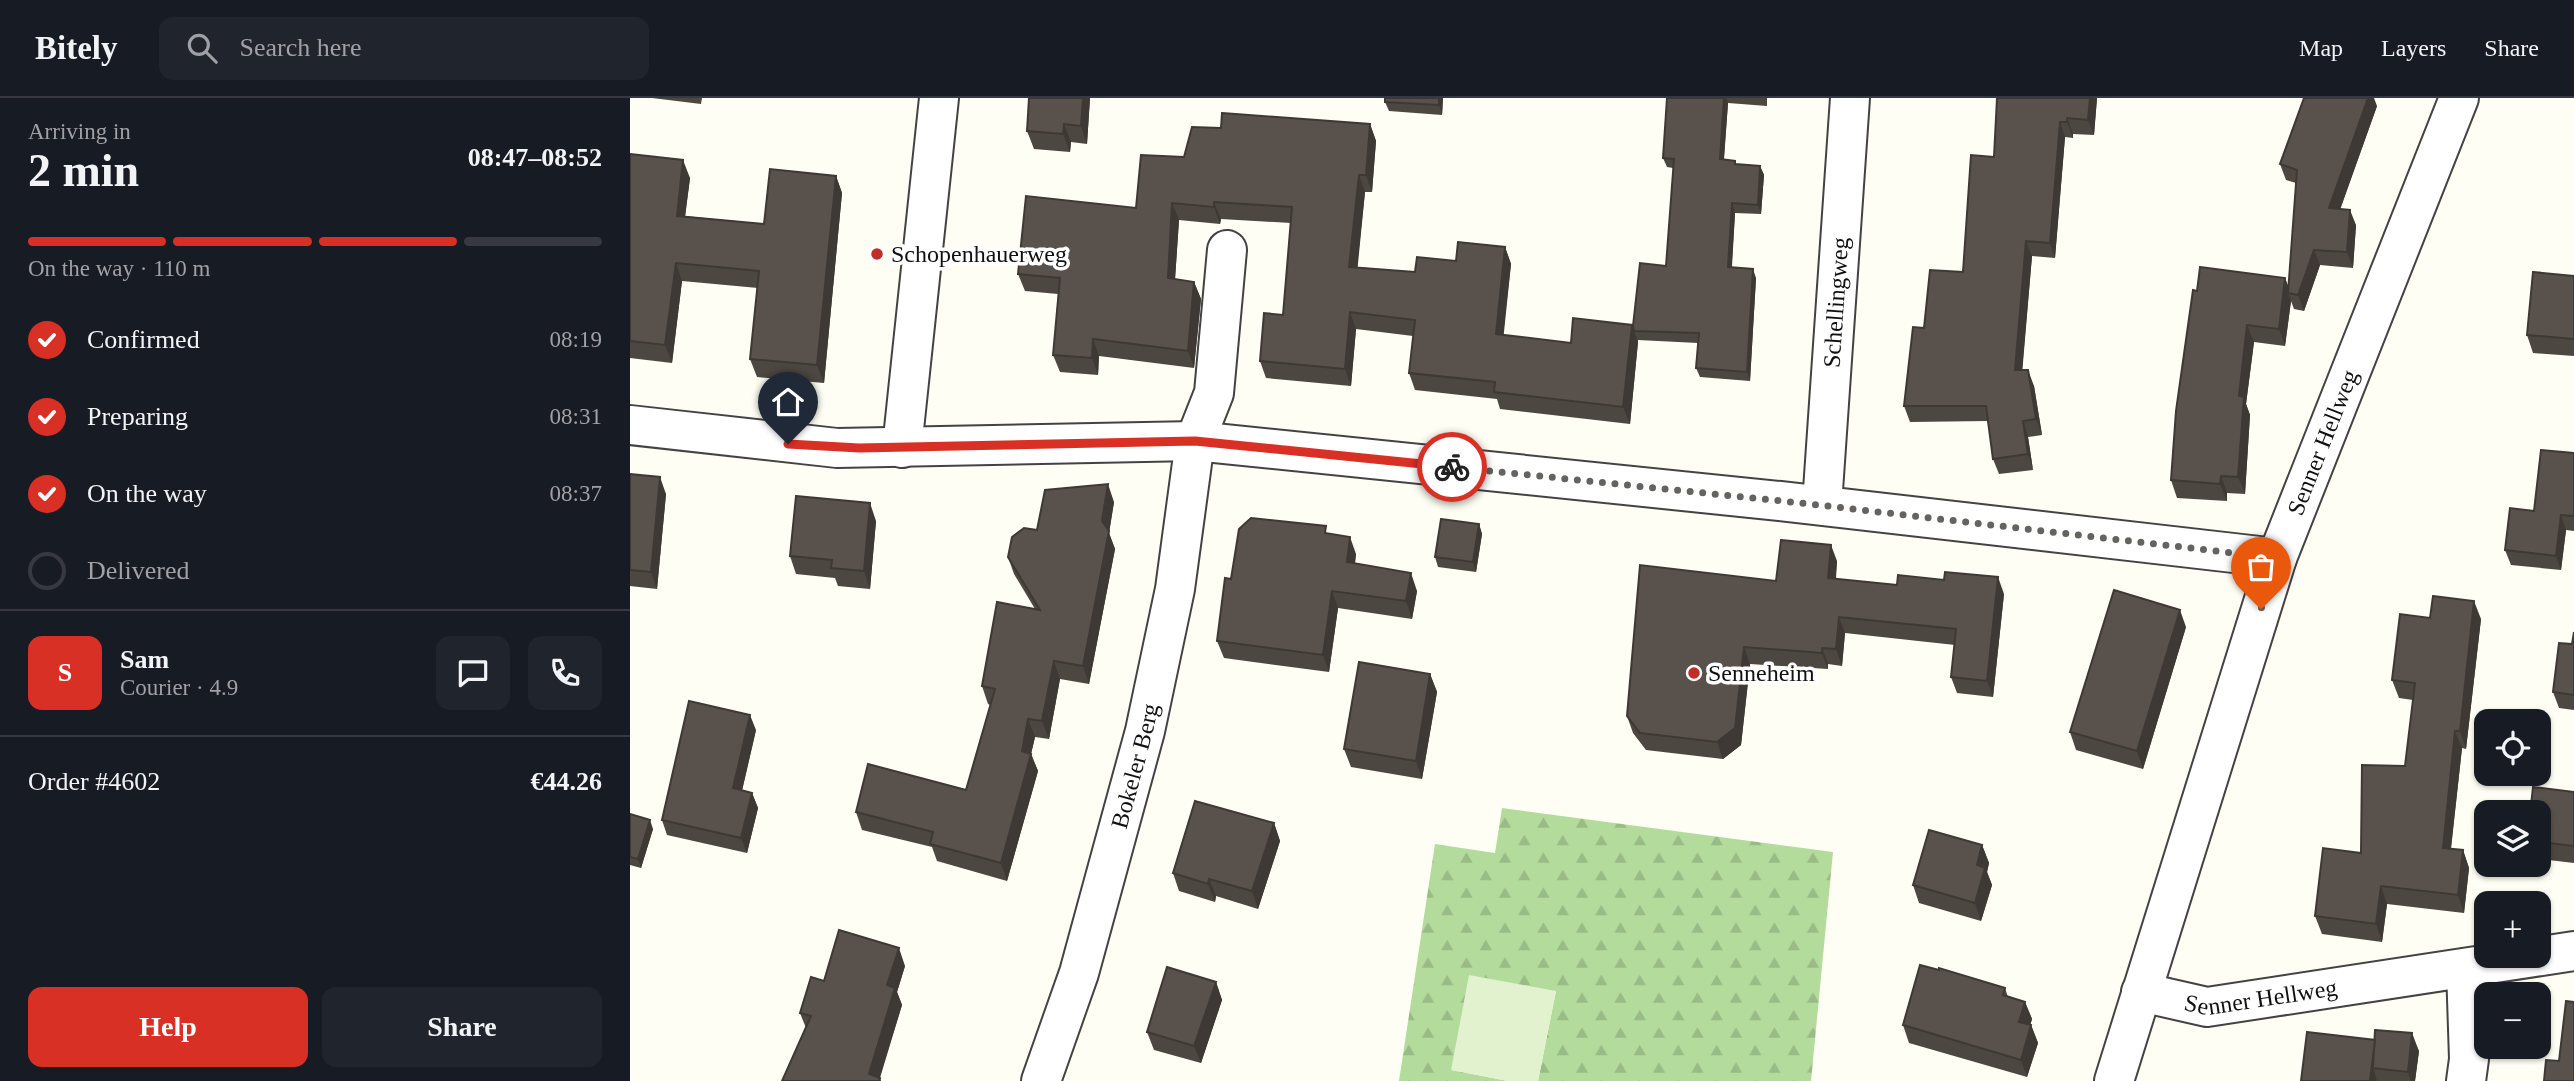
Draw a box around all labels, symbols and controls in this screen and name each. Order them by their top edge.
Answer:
search box [159,17,649,80]
icon: search [183,29,221,67]
text: Bitely [35,30,117,66]
text: Search here [239,33,361,62]
text: Map [2299,35,2343,61]
text: Layers [2381,35,2446,61]
text: Share [2484,35,2539,61]
text: Arriving in [28,119,131,144]
text: 08:47–08:52 [468,143,602,172]
text: 2 min [28,145,139,196]
street label: Schellingweg [1818,236,1853,369]
place label: Schopenhauerweg [891,241,1067,267]
marker: Schopenhauerweg [869,246,885,262]
text: On the way · 110 m [28,256,210,281]
icon: check [28,321,66,359]
text: Confirmed [87,325,200,354]
text: 08:19 [550,327,602,352]
street label: Senner Hellweg [2282,366,2363,519]
pin [758,372,818,444]
icon: home [769,383,807,421]
icon: check [28,398,66,436]
text: Preparing [87,402,188,431]
text: 08:31 [550,404,602,429]
courier [1417,432,1487,502]
icon: bike [1433,448,1471,486]
icon: check [28,475,66,513]
text: On the way [87,479,207,508]
text: 08:37 [550,481,602,506]
pin [2231,537,2291,609]
icon: bag [2242,548,2280,586]
text: Delivered [87,556,190,585]
button: chat [436,636,510,710]
button: phone [528,636,602,710]
text: Sam [120,645,169,674]
text: S [58,658,72,687]
place label: Senneheim [1708,660,1815,686]
marker: Senneheim [1686,665,1702,681]
text: Courier · 4.9 [120,675,238,700]
street label: Bokeler Berg [1106,701,1163,831]
map controls [2474,709,2551,1059]
button: locate [2474,709,2551,786]
text: Order #4602 [28,767,160,796]
text: €44.26 [531,767,602,796]
button: layers [2474,800,2551,877]
button: + [2474,891,2551,968]
street label: Senner Hellweg [2182,974,2339,1020]
button: − [2474,982,2551,1059]
button: Help [28,987,308,1067]
button: Share [322,987,602,1067]

